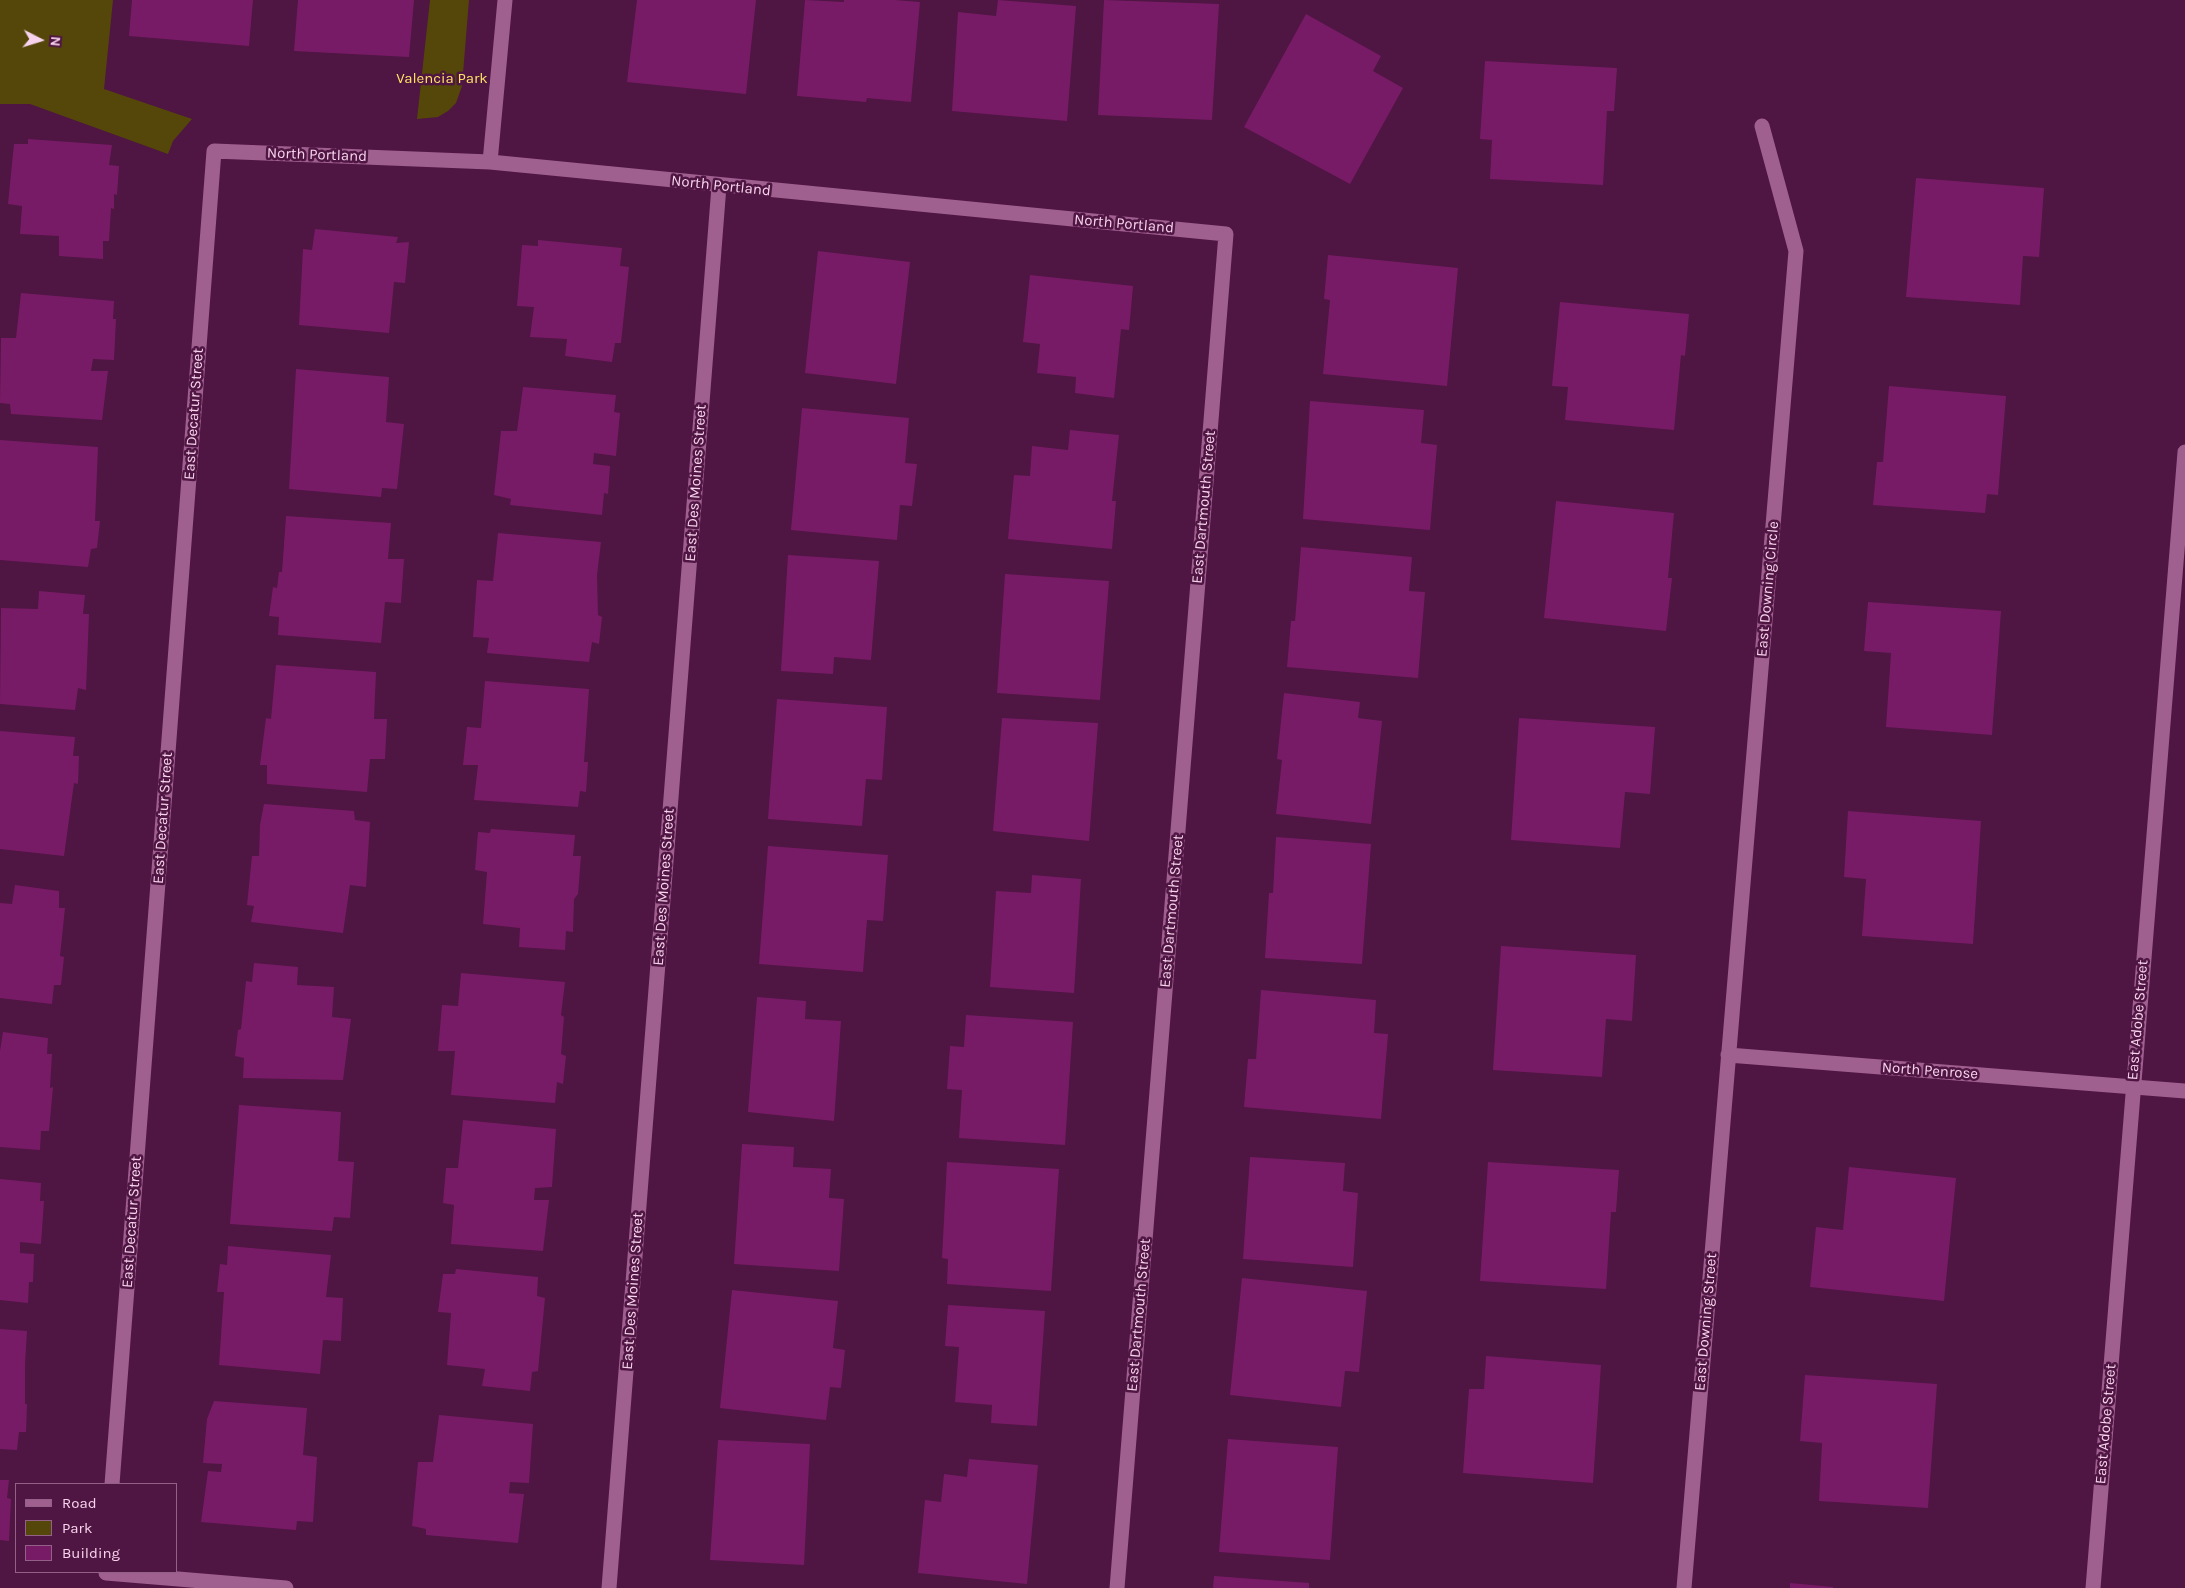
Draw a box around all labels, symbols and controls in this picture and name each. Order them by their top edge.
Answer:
north arrow [15,15,65,65]
text: N [47,36,64,47]
park label: Valencia Park [396,70,488,88]
street label: North Portland [267,144,367,166]
street label: North Portland [670,172,772,200]
street label: North Portland [1073,211,1175,237]
street label: East Decatur Street [180,347,208,481]
street label: East Des Moines Street [682,404,710,562]
street label: East Dartmouth Street [1188,430,1220,584]
street label: East Downing Circle [1753,520,1783,658]
street label: East Decatur Street [149,751,177,885]
street label: East Des Moines Street [650,808,678,966]
street label: East Dartmouth Street [1156,834,1188,988]
street label: East Adobe Street [2124,959,2152,1081]
street label: North Penrose [1881,1059,1979,1083]
street label: East Decatur Street [118,1155,146,1289]
street label: East Des Moines Street [619,1212,647,1370]
street label: East Dartmouth Street [1123,1238,1155,1392]
street label: East Downing Street [1691,1252,1721,1392]
street label: East Adobe Street [2092,1363,2120,1485]
legend [15,1483,178,1573]
text: Road [62,1494,97,1512]
text: Park [62,1519,92,1537]
text: Building [62,1544,120,1562]

